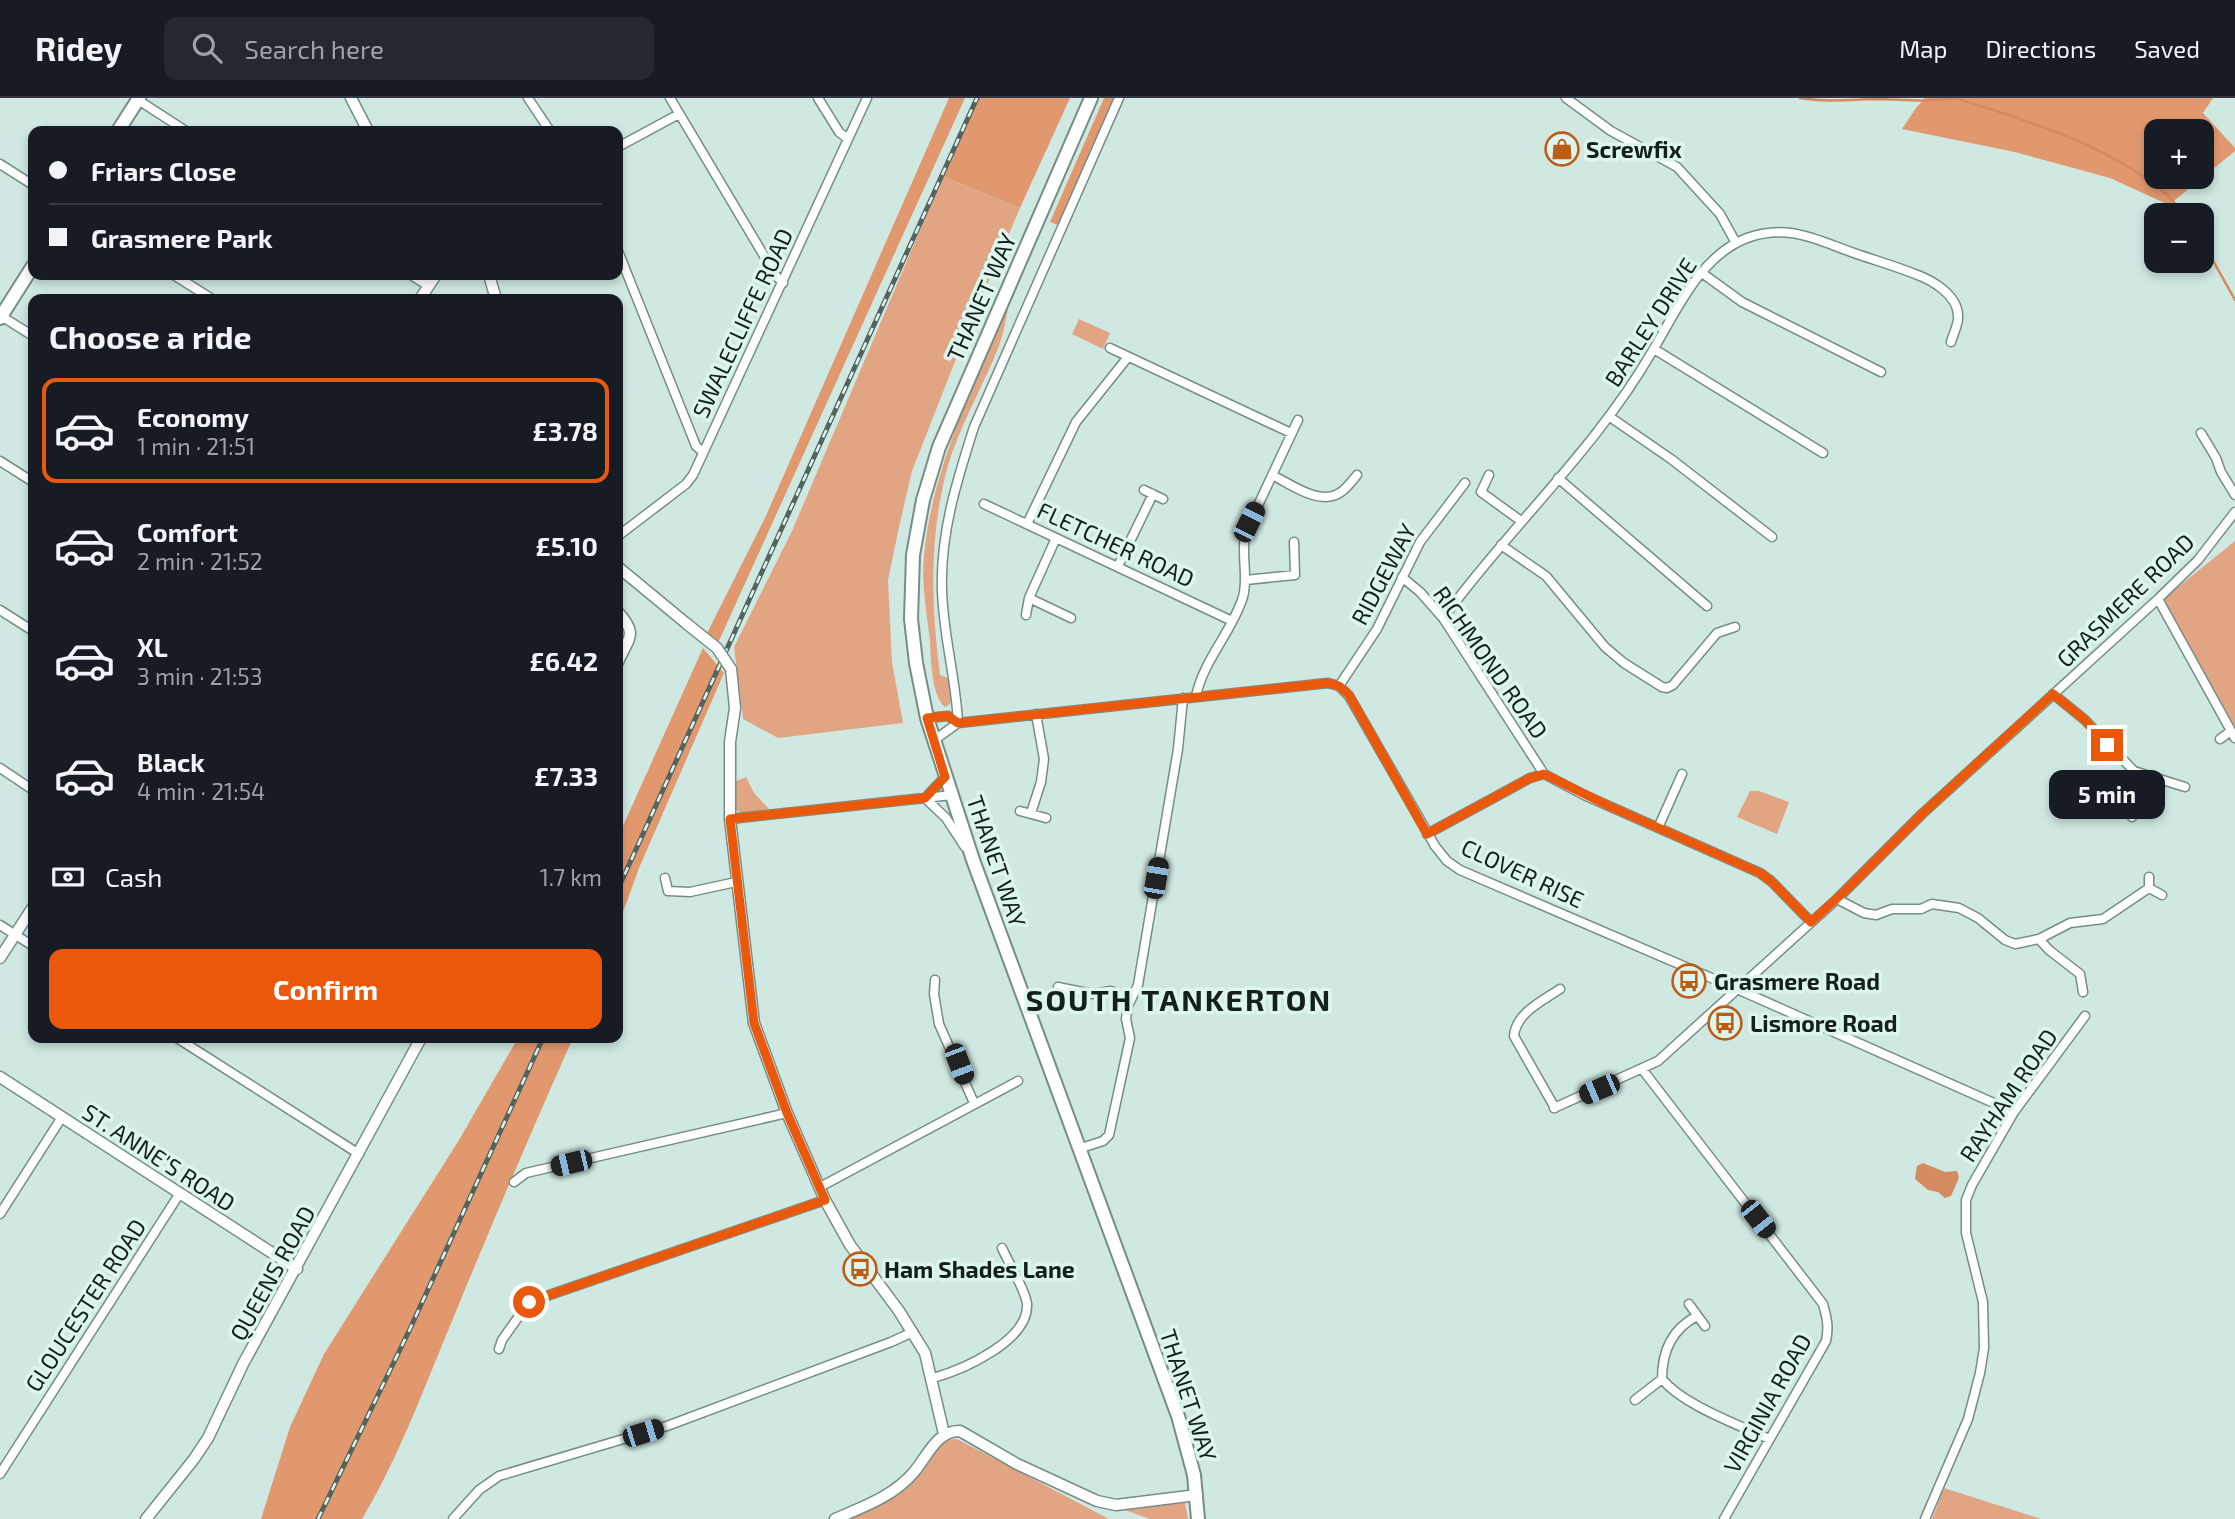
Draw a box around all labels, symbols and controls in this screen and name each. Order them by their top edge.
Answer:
search box [164,17,654,80]
text: Ridey [35,28,122,68]
icon: search [188,29,226,67]
text: Search here [244,33,384,64]
text: Map [1899,34,1947,63]
text: Directions [1985,34,2096,63]
text: Saved [2134,34,2200,63]
map controls [2144,119,2214,273]
button: + [2144,119,2214,189]
shop icon: Screwfix [1543,130,1581,168]
place label: Screwfix [1586,135,1682,163]
text: Friars Close [91,155,236,186]
button: − [2144,203,2214,273]
text: Grasmere Park [91,222,273,253]
street label: SWALECLIFFE ROAD [686,224,798,422]
street label: THANET WAY [940,229,1022,365]
street label: BARLEY DRIVE [1598,253,1702,391]
text: Choose a ride [49,317,252,355]
icon: car [53,399,116,462]
text: Economy [137,401,249,432]
text: £3.78 [533,415,598,446]
text: 1 min · 21:51 [137,432,255,460]
street label: FLETCHER ROAD [1033,495,1199,593]
car [1231,499,1268,545]
icon: car [53,514,116,577]
text: Comfort [137,516,238,547]
street label: RIDGEWAY [1345,519,1421,629]
street label: GRASMERE ROAD [2050,527,2200,673]
text: £5.10 [536,530,598,561]
text: 2 min · 21:52 [137,547,263,575]
street label: RICHMOND ROAD [1428,580,1554,744]
icon: car [53,629,116,692]
text: XL [137,631,168,662]
text: £6.42 [530,645,598,676]
text: 3 min · 21:53 [137,662,262,690]
route end [2091,729,2123,761]
icon: car [53,744,116,807]
text: Black [137,746,205,777]
text: £7.33 [534,760,598,791]
callout: 5 min [2049,770,2165,818]
text: 4 min · 21:54 [137,777,265,805]
text: 5 min [2078,780,2136,808]
street label: THANET WAY [961,792,1033,930]
street label: CLOVER RISE [1457,832,1589,914]
car [1143,855,1170,901]
icon: cash [49,858,87,896]
text: Cash [105,861,162,892]
text: 1.7 km [540,863,602,891]
button: Confirm [49,949,602,1029]
bus stop icon: Grasmere Road [1670,962,1708,1000]
place label: Grasmere Road [1714,967,1880,995]
district label: SOUTH TANKERTON [1026,981,1332,1017]
bus stop icon: Lismore Road [1706,1004,1744,1042]
place label: Lismore Road [1750,1009,1897,1037]
street label: RAYHAM ROAD [1953,1023,2063,1167]
car [942,1041,977,1087]
car [1576,1071,1623,1107]
street label: ST. ANNE'S ROAD [77,1097,241,1217]
car [549,1148,594,1178]
car [1737,1196,1780,1242]
street label: QUEENS ROAD [223,1201,321,1345]
street label: GLOUCESTER ROAD [19,1213,151,1397]
bus stop icon: Ham Shades Lane [841,1250,879,1288]
place label: Ham Shades Lane [884,1255,1075,1283]
route start [513,1286,545,1318]
street label: THANET WAY [1154,1325,1224,1465]
street label: VIRGINIA ROAD [1717,1328,1817,1478]
car [620,1417,667,1449]

